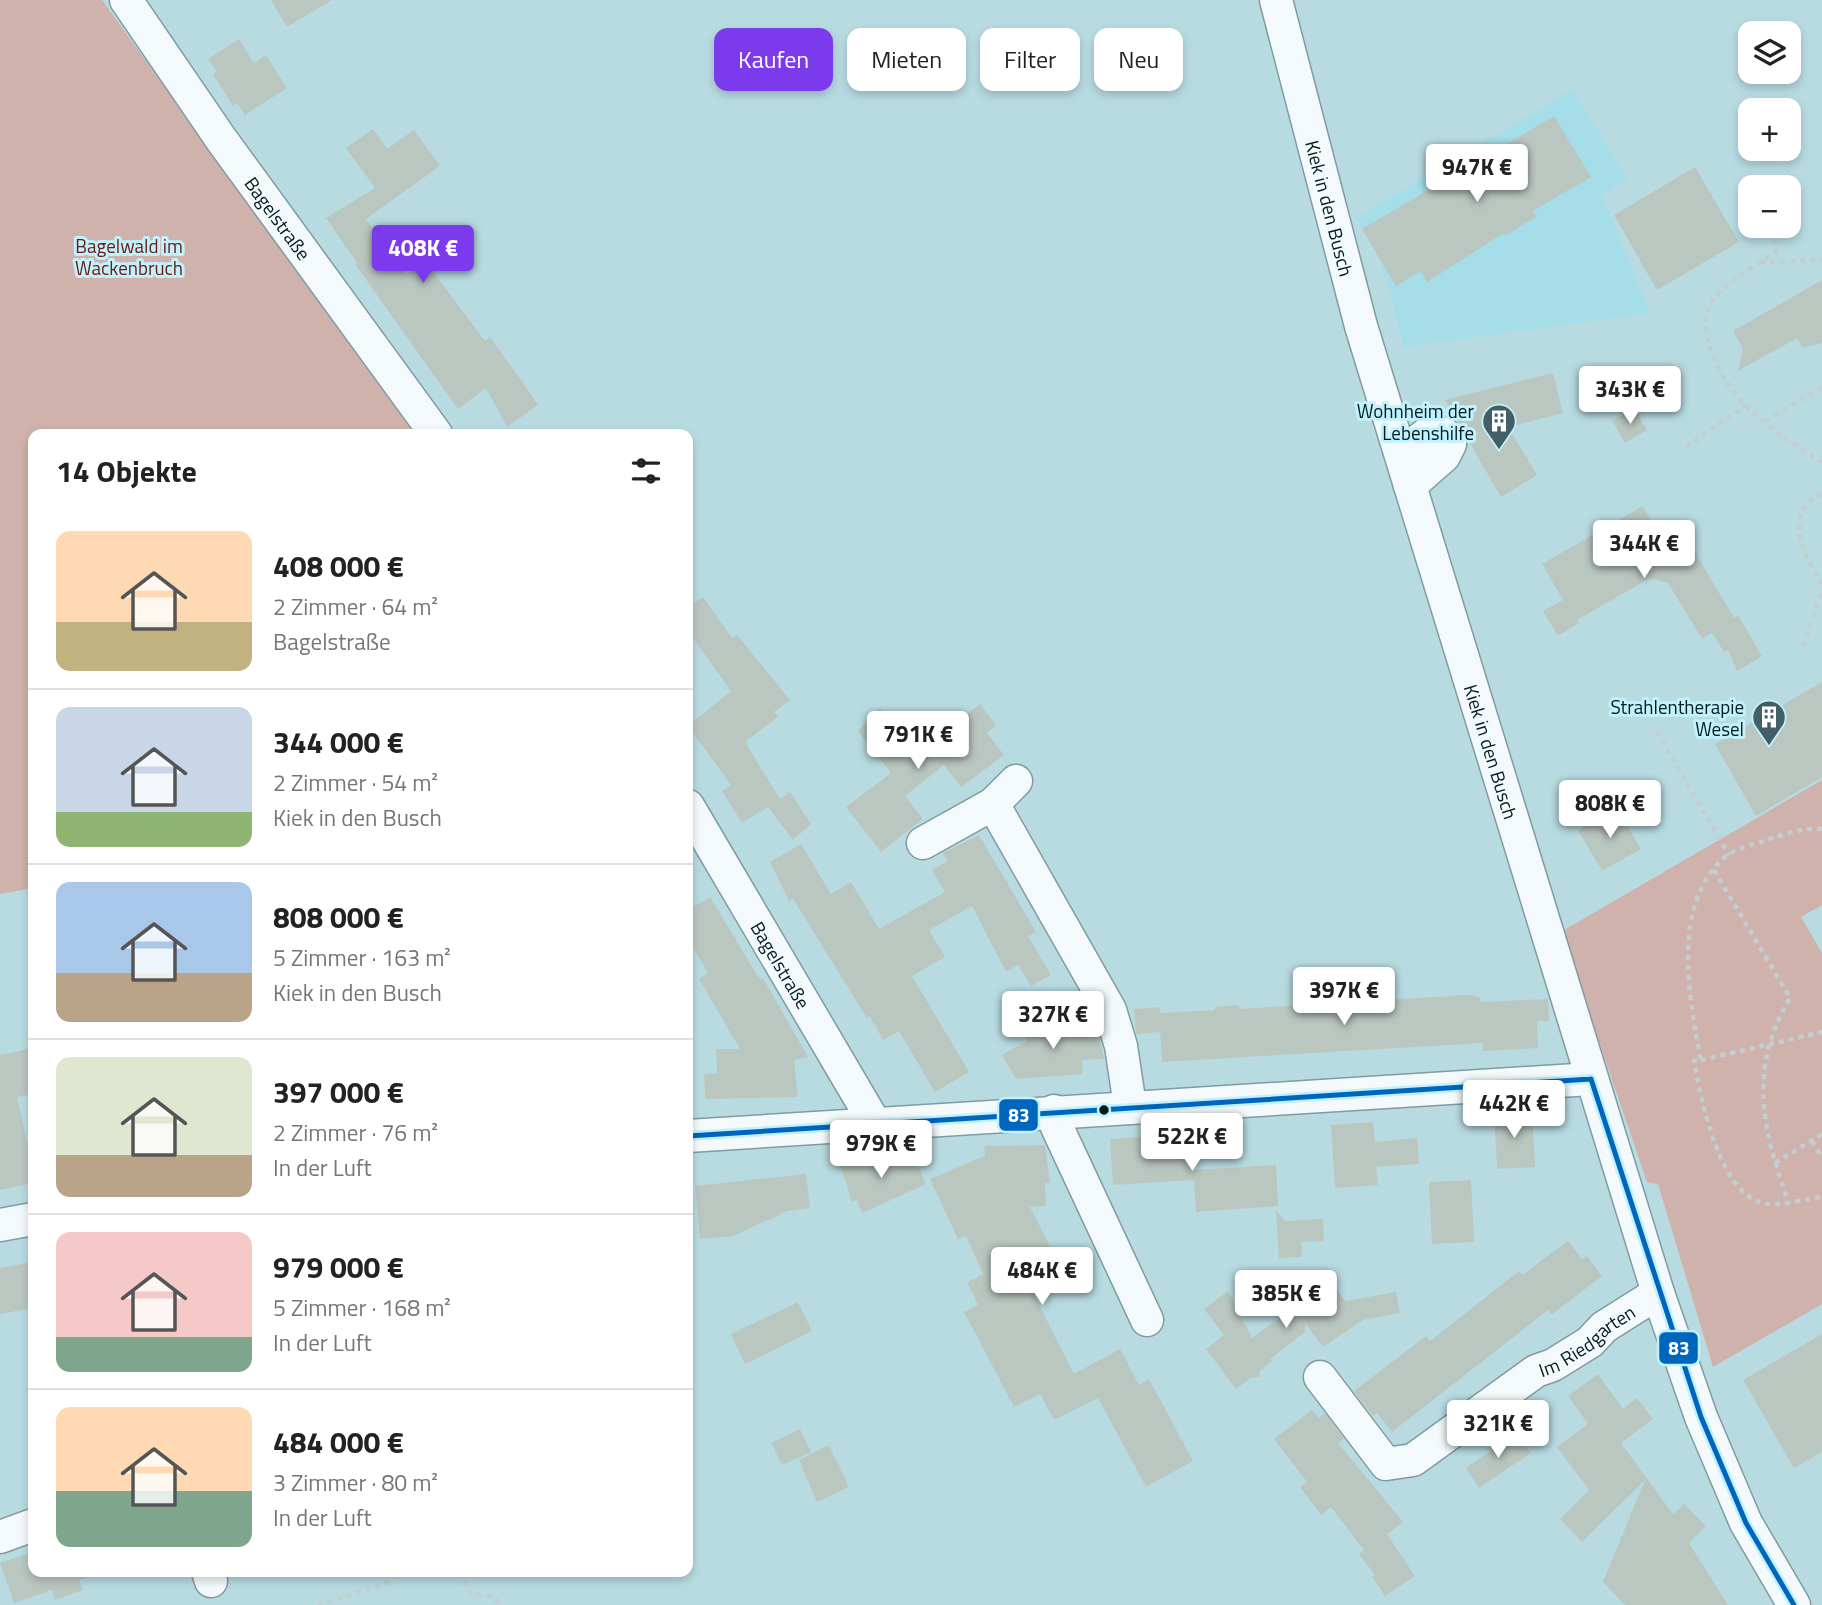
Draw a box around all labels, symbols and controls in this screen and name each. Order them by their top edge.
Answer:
map controls [1738,21,1801,238]
button: layers [1738,21,1801,84]
chip: Kaufen [714,28,833,91]
chip: Mieten [847,28,966,91]
chip: Filter [980,28,1080,91]
chip: Neu [1094,28,1183,91]
button: + [1738,98,1801,161]
street label: Kiek in den Busch [1299,137,1362,279]
pin: 947K € [1420,144,1534,204]
text: 947K € [1442,149,1512,184]
street label: Bagelstraße [238,170,319,266]
button: − [1738,175,1801,238]
pin: 408K € [366,226,480,285]
text: 408K € [388,230,458,265]
park label: Bagelwald im Wackenbruch [75,231,183,282]
pin: 343K € [1573,366,1687,426]
text: 343K € [1595,371,1665,406]
place label: Wohnheim der Lebenshilfe [1357,396,1474,447]
building icon: Wohnheim der Lebenshilfe [1480,402,1518,451]
text: 14 Objekte [56,448,197,494]
icon: filters [627,452,665,490]
pin: 344K € [1587,520,1701,580]
text: 344K € [1609,525,1679,560]
text: 408 000 € [273,543,404,589]
icon: home [112,559,196,643]
text: 2 Zimmer · 64 m² [273,589,438,624]
text: Bagelstraße [273,624,391,659]
street label: Kiek in den Busch [1457,680,1526,823]
place label: Strahlentherapie Wesel [1610,692,1744,743]
building icon: Strahlentherapie Wesel [1750,698,1788,747]
pin: 791K € [861,712,975,771]
text: 791K € [883,716,953,751]
text: 344 000 € [273,719,404,765]
icon: home [112,735,196,819]
text: 2 Zimmer · 54 m² [273,765,438,800]
pin: 808K € [1553,780,1667,840]
text: 808K € [1575,785,1645,820]
text: Kiek in den Busch [273,800,442,835]
text: 808 000 € [273,894,404,940]
icon: home [112,910,196,994]
street label: Bagelstraße [744,915,818,1014]
text: 5 Zimmer · 163 m² [273,940,451,975]
pin: 397K € [1287,968,1401,1027]
text: 397K € [1309,972,1379,1007]
text: Kiek in den Busch [273,975,442,1010]
pin: 327K € [996,992,1110,1051]
text: 327K € [1018,996,1088,1031]
text: 397 000 € [273,1069,404,1115]
pin: 442K € [1457,1080,1571,1140]
icon: home [112,1085,196,1169]
text: 442K € [1479,1085,1549,1120]
line badge: 83 [998,1098,1039,1132]
text: 83 [1008,1100,1030,1129]
unlabelled marker [1097,1103,1111,1117]
pin: 522K € [1135,1114,1249,1173]
text: 2 Zimmer · 76 m² [273,1115,438,1150]
text: 522K € [1157,1118,1227,1153]
pin: 979K € [824,1120,938,1180]
text: 979K € [846,1125,916,1160]
text: In der Luft [273,1150,372,1185]
text: 979 000 € [273,1244,404,1290]
pin: 484K € [985,1248,1099,1307]
text: 484K € [1007,1252,1077,1287]
icon: home [112,1260,196,1344]
pin: 385K € [1229,1270,1343,1330]
text: 385K € [1251,1275,1321,1310]
text: 5 Zimmer · 168 m² [273,1290,451,1325]
street label: Im Riedgarten [1534,1297,1640,1384]
text: In der Luft [273,1325,372,1360]
line badge: 83 [1658,1331,1699,1365]
text: 83 [1668,1333,1690,1362]
pin: 321K € [1441,1400,1555,1460]
text: 321K € [1463,1405,1533,1440]
text: 484 000 € [273,1419,404,1465]
icon: home [112,1435,196,1519]
text: 3 Zimmer · 80 m² [273,1465,438,1500]
text: In der Luft [273,1500,372,1535]

